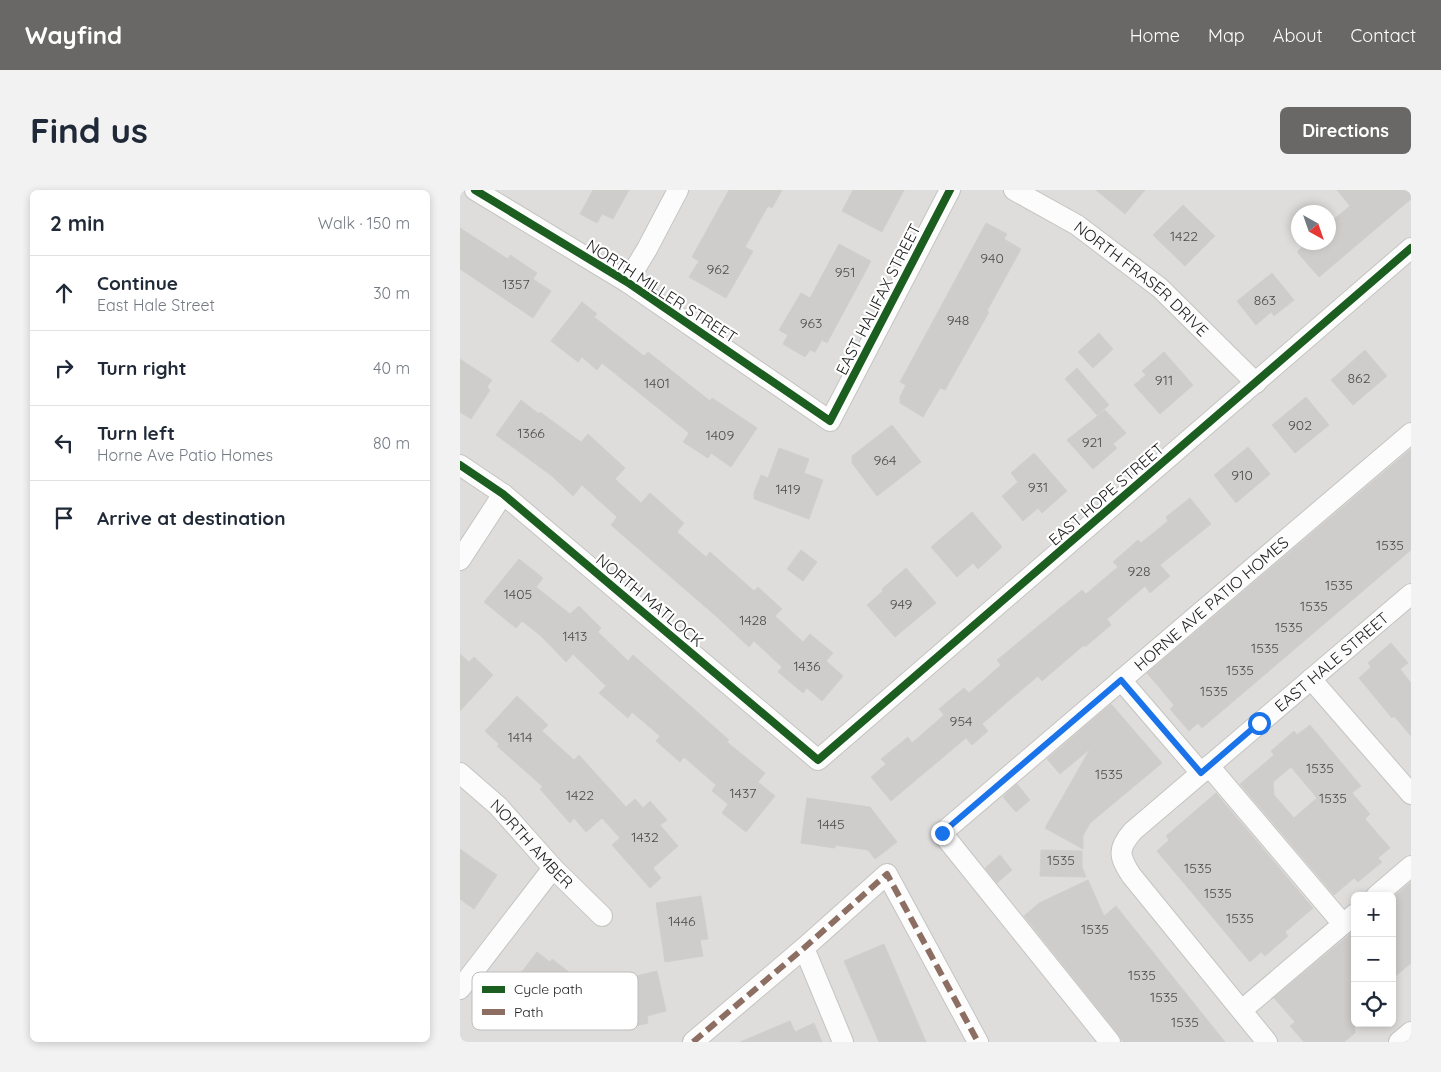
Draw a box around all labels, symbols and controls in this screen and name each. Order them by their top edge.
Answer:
text: Wayfind [25,20,122,50]
text: Home [1130,24,1180,47]
text: Map [1208,24,1245,47]
text: About [1273,24,1323,47]
text: Contact [1351,24,1416,47]
button: Directions [1280,107,1411,154]
text: Find us [30,108,148,152]
north arrow [1291,205,1336,250]
text: 2 min [50,210,105,236]
text: Walk · 150 m [318,213,410,233]
street label: NORTH FRASER DRIVE [1070,217,1213,340]
street label: EAST HALIFAX STREET [831,220,925,378]
house number: 1422 [1170,227,1198,245]
street label: NORTH MILLER STREET [583,235,741,347]
house number: 940 [980,249,1004,267]
house number: 962 [706,260,730,278]
house number: 951 [835,263,855,281]
text: Continue [97,271,178,295]
house number: 1357 [502,275,530,293]
icon: ahead [50,279,78,307]
text: 30 m [373,283,410,303]
house number: 863 [1254,291,1276,309]
text: East Hale Street [97,295,215,315]
house number: 948 [947,311,969,329]
house number: 963 [800,314,822,332]
icon: right [50,354,78,382]
text: Turn right [97,356,186,380]
text: 40 m [373,358,410,378]
house number: 862 [1348,369,1371,387]
house number: 911 [1155,371,1173,389]
house number: 1401 [644,374,670,392]
house number: 902 [1288,416,1312,434]
text: Turn left [97,421,175,445]
house number: 1366 [517,424,545,442]
house number: 1409 [706,426,734,444]
icon: left [50,429,78,457]
text: 80 m [373,433,410,453]
house number: 921 [1082,433,1102,451]
street label: EAST HOPE STREET [1044,438,1168,550]
text: Horne Ave Patio Homes [97,445,273,465]
house number: 964 [874,451,896,469]
house number: 910 [1231,466,1253,484]
house number: 931 [1028,478,1048,496]
house number: 1419 [775,480,801,498]
icon: arrive [50,504,78,532]
text: Arrive at destination [97,506,286,530]
street label: HORNE AVE PATIO HOMES [1130,532,1293,675]
house number: 1535 [1376,536,1404,554]
street label: NORTH MATLOCK [592,549,708,651]
house number: 928 [1127,562,1151,580]
house number: 1535 [1325,576,1353,594]
house number: 1405 [504,585,532,603]
house number: 949 [890,595,913,613]
house number: 1535 [1300,597,1328,615]
street label: EAST HALE STREET [1271,607,1393,716]
house number: 1428 [739,611,767,629]
house number: 1535 [1275,618,1303,636]
house number: 1413 [563,627,587,645]
house number: 1535 [1251,639,1279,657]
house number: 1436 [793,657,821,675]
house number: 1535 [1226,661,1254,679]
house number: 1535 [1200,682,1228,700]
house number: 954 [950,712,972,730]
route start [1248,712,1271,735]
house number: 1414 [508,728,532,746]
house number: 1535 [1306,759,1334,777]
house number: 1535 [1095,765,1123,783]
house number: 1437 [730,784,756,802]
house number: 1422 [566,786,594,804]
house number: 1535 [1319,789,1347,807]
street label: NORTH AMBER [487,794,578,892]
house number: 1445 [817,815,845,833]
route end [931,822,954,845]
house number: 1432 [631,828,659,846]
house number: 1535 [1047,851,1075,869]
house number: 1535 [1184,859,1212,877]
house number: 1535 [1204,884,1232,902]
map controls [1351,892,1396,1027]
button: + [1351,892,1396,937]
house number: 1535 [1226,909,1254,927]
house number: 1446 [668,912,696,930]
house number: 1535 [1081,920,1109,938]
button: − [1351,937,1396,982]
house number: 1535 [1128,966,1156,984]
legend [472,972,638,1030]
text: Cycle path [514,980,583,998]
button: locate [1351,982,1396,1027]
house number: 1535 [1150,988,1178,1006]
text: Path [514,1003,543,1021]
house number: 1535 [1171,1013,1199,1031]

